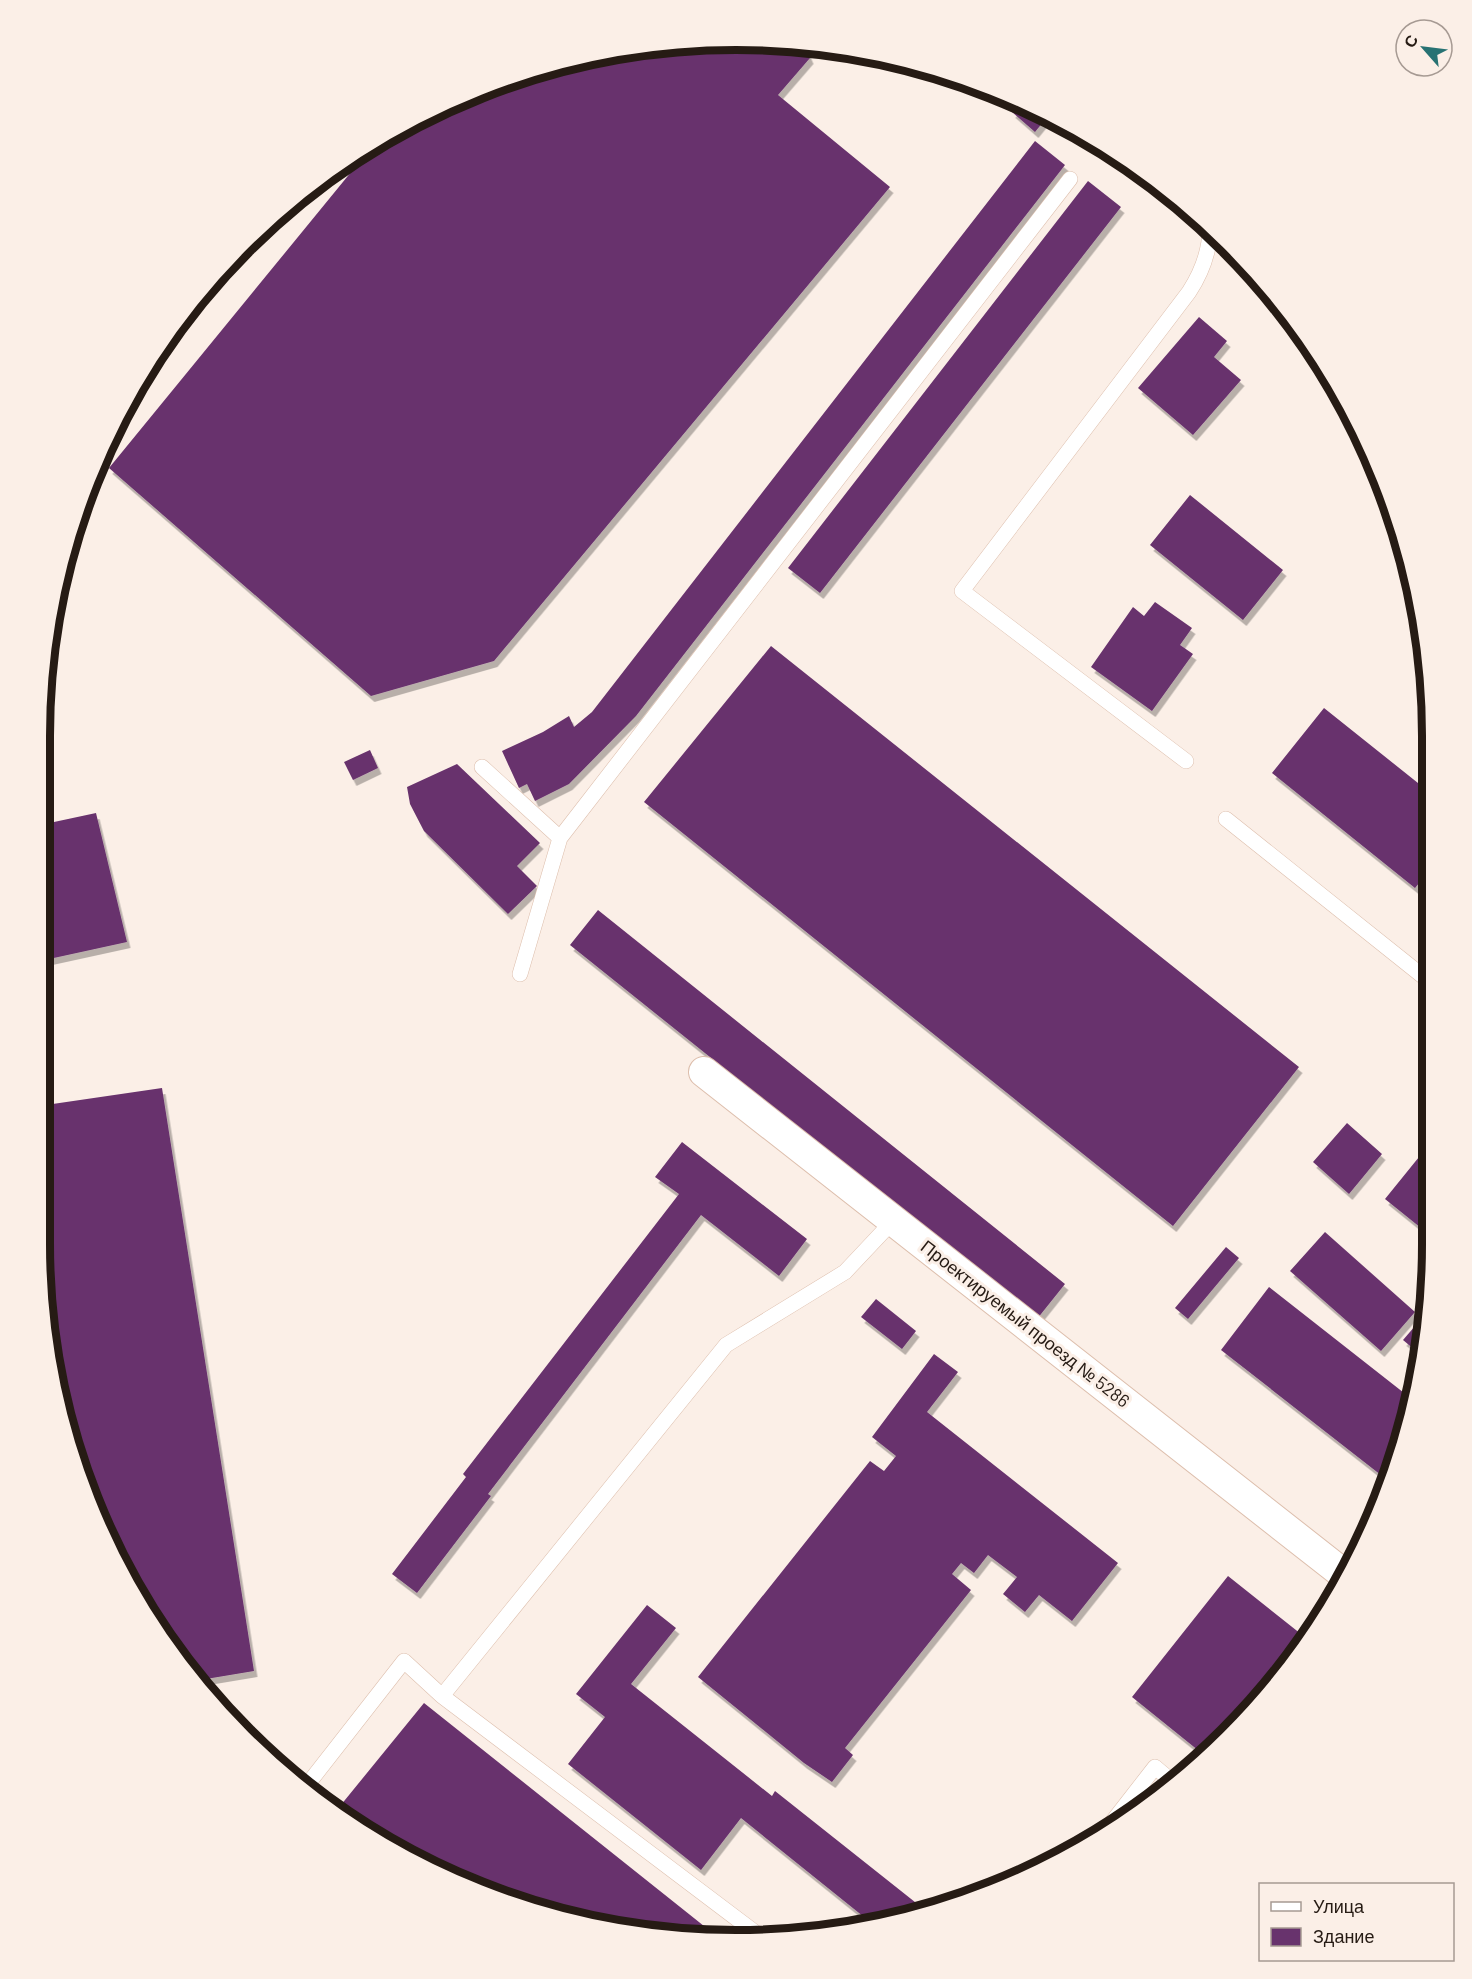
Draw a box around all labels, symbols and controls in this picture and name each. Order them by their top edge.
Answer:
north arrow [1394,18,1454,78]
text: С [1399,31,1422,50]
street label: Проектируемый проезд № 5286 [917,1235,1134,1412]
legend [1259,1883,1454,1961]
text: Улица [1313,1895,1365,1917]
text: Здание [1313,1925,1374,1947]

